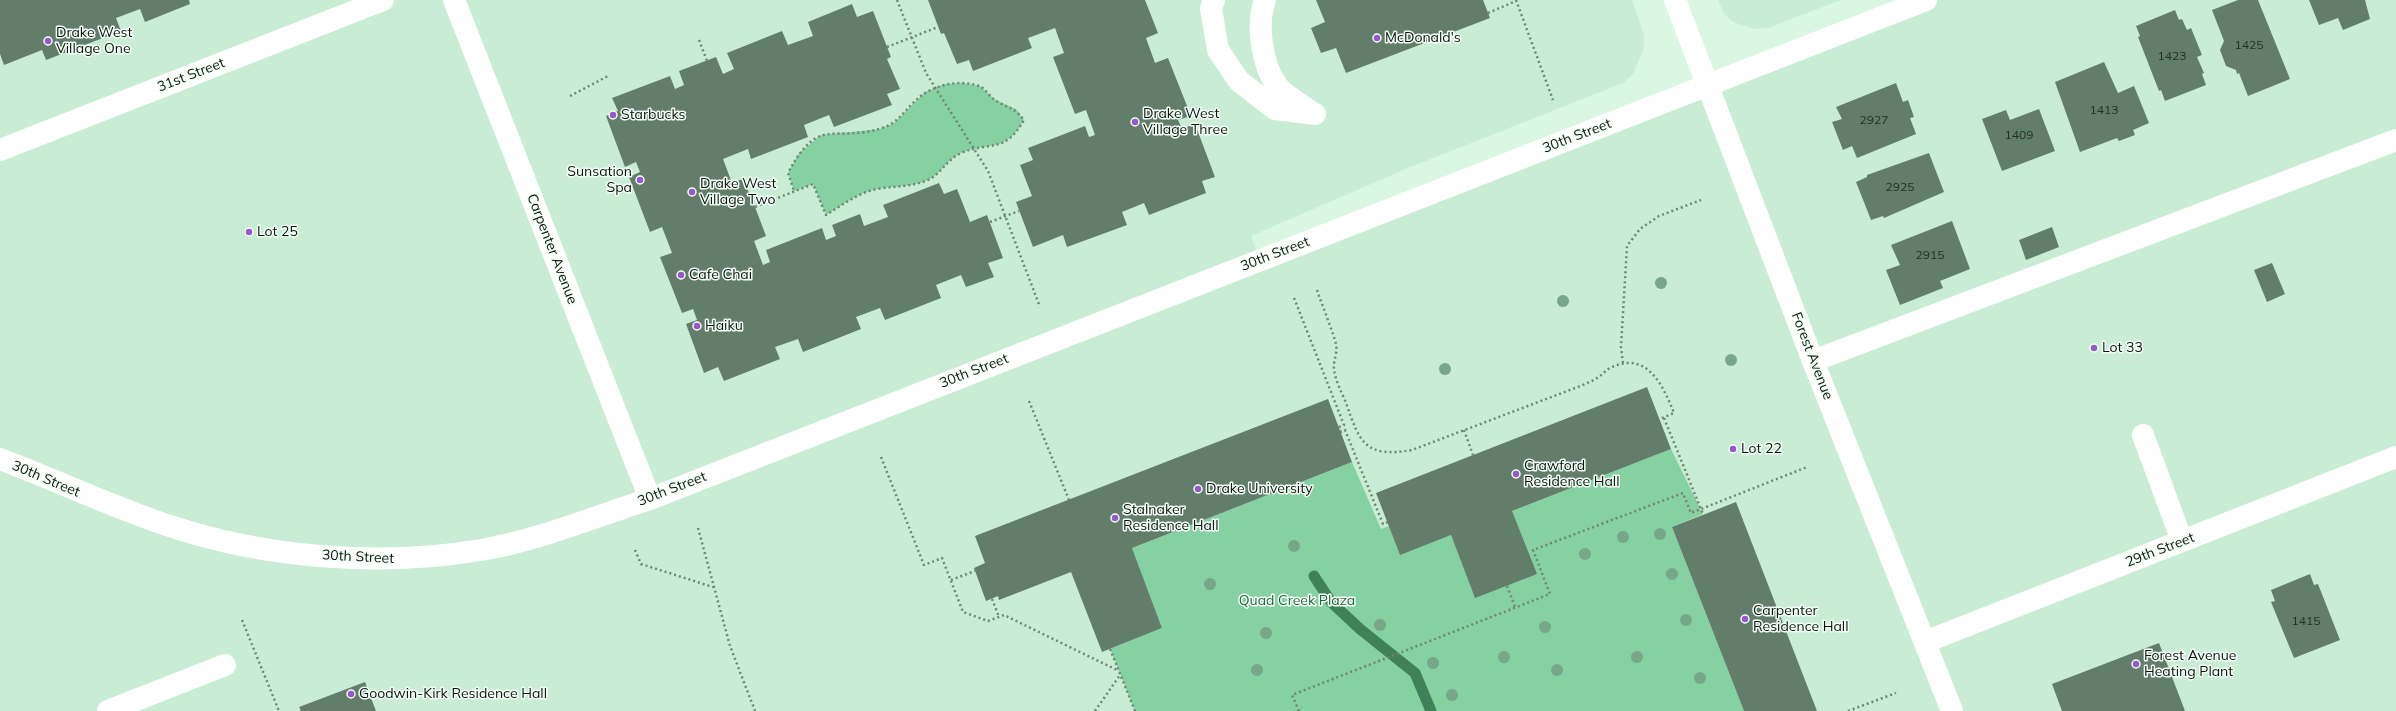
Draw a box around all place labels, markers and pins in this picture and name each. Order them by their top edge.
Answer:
place label: Drake West Village One [56,25,132,58]
place label: McDonald's [1385,30,1461,46]
marker: McDonald's [1372,33,1382,43]
marker: Drake West Village One [43,36,53,46]
place label: Drake West Village Three [1143,106,1228,138]
place label: Starbucks [621,107,686,123]
marker: Starbucks [608,110,618,120]
marker: Drake West Village Three [1130,117,1140,127]
place label: Sunsation Spa [567,164,632,196]
marker: Sunsation Spa [635,175,645,185]
place label: Drake West Village Two [700,176,776,208]
marker: Drake West Village Two [687,187,697,197]
place label: Lot 25 [257,224,298,240]
marker: Lot 25 [244,227,254,237]
place label: Cafe Chai [689,267,752,283]
marker: Cafe Chai [676,270,686,280]
place label: Haiku [705,318,743,334]
marker: Haiku [692,321,702,331]
place label: Lot 33 [2102,340,2143,356]
marker: Lot 33 [2089,343,2099,353]
place label: Lot 22 [1741,441,1782,457]
marker: Lot 22 [1728,444,1738,454]
place label: Crawford Residence Hall [1524,458,1619,490]
marker: Crawford Residence Hall [1511,469,1521,479]
place label: Drake University [1206,481,1313,497]
marker: Drake University [1193,484,1203,494]
place label: Stalnaker Residence Hall [1123,502,1218,534]
marker: Stalnaker Residence Hall [1110,513,1120,523]
place label: Carpenter Residence Hall [1753,603,1848,636]
marker: Carpenter Residence Hall [1740,614,1750,624]
place label: Forest Avenue Heating Plant [2144,648,2236,680]
marker: Forest Avenue Heating Plant [2131,659,2141,669]
place label: Goodwin-Kirk Residence Hall [359,686,547,702]
marker: Goodwin-Kirk Residence Hall [346,689,356,699]

